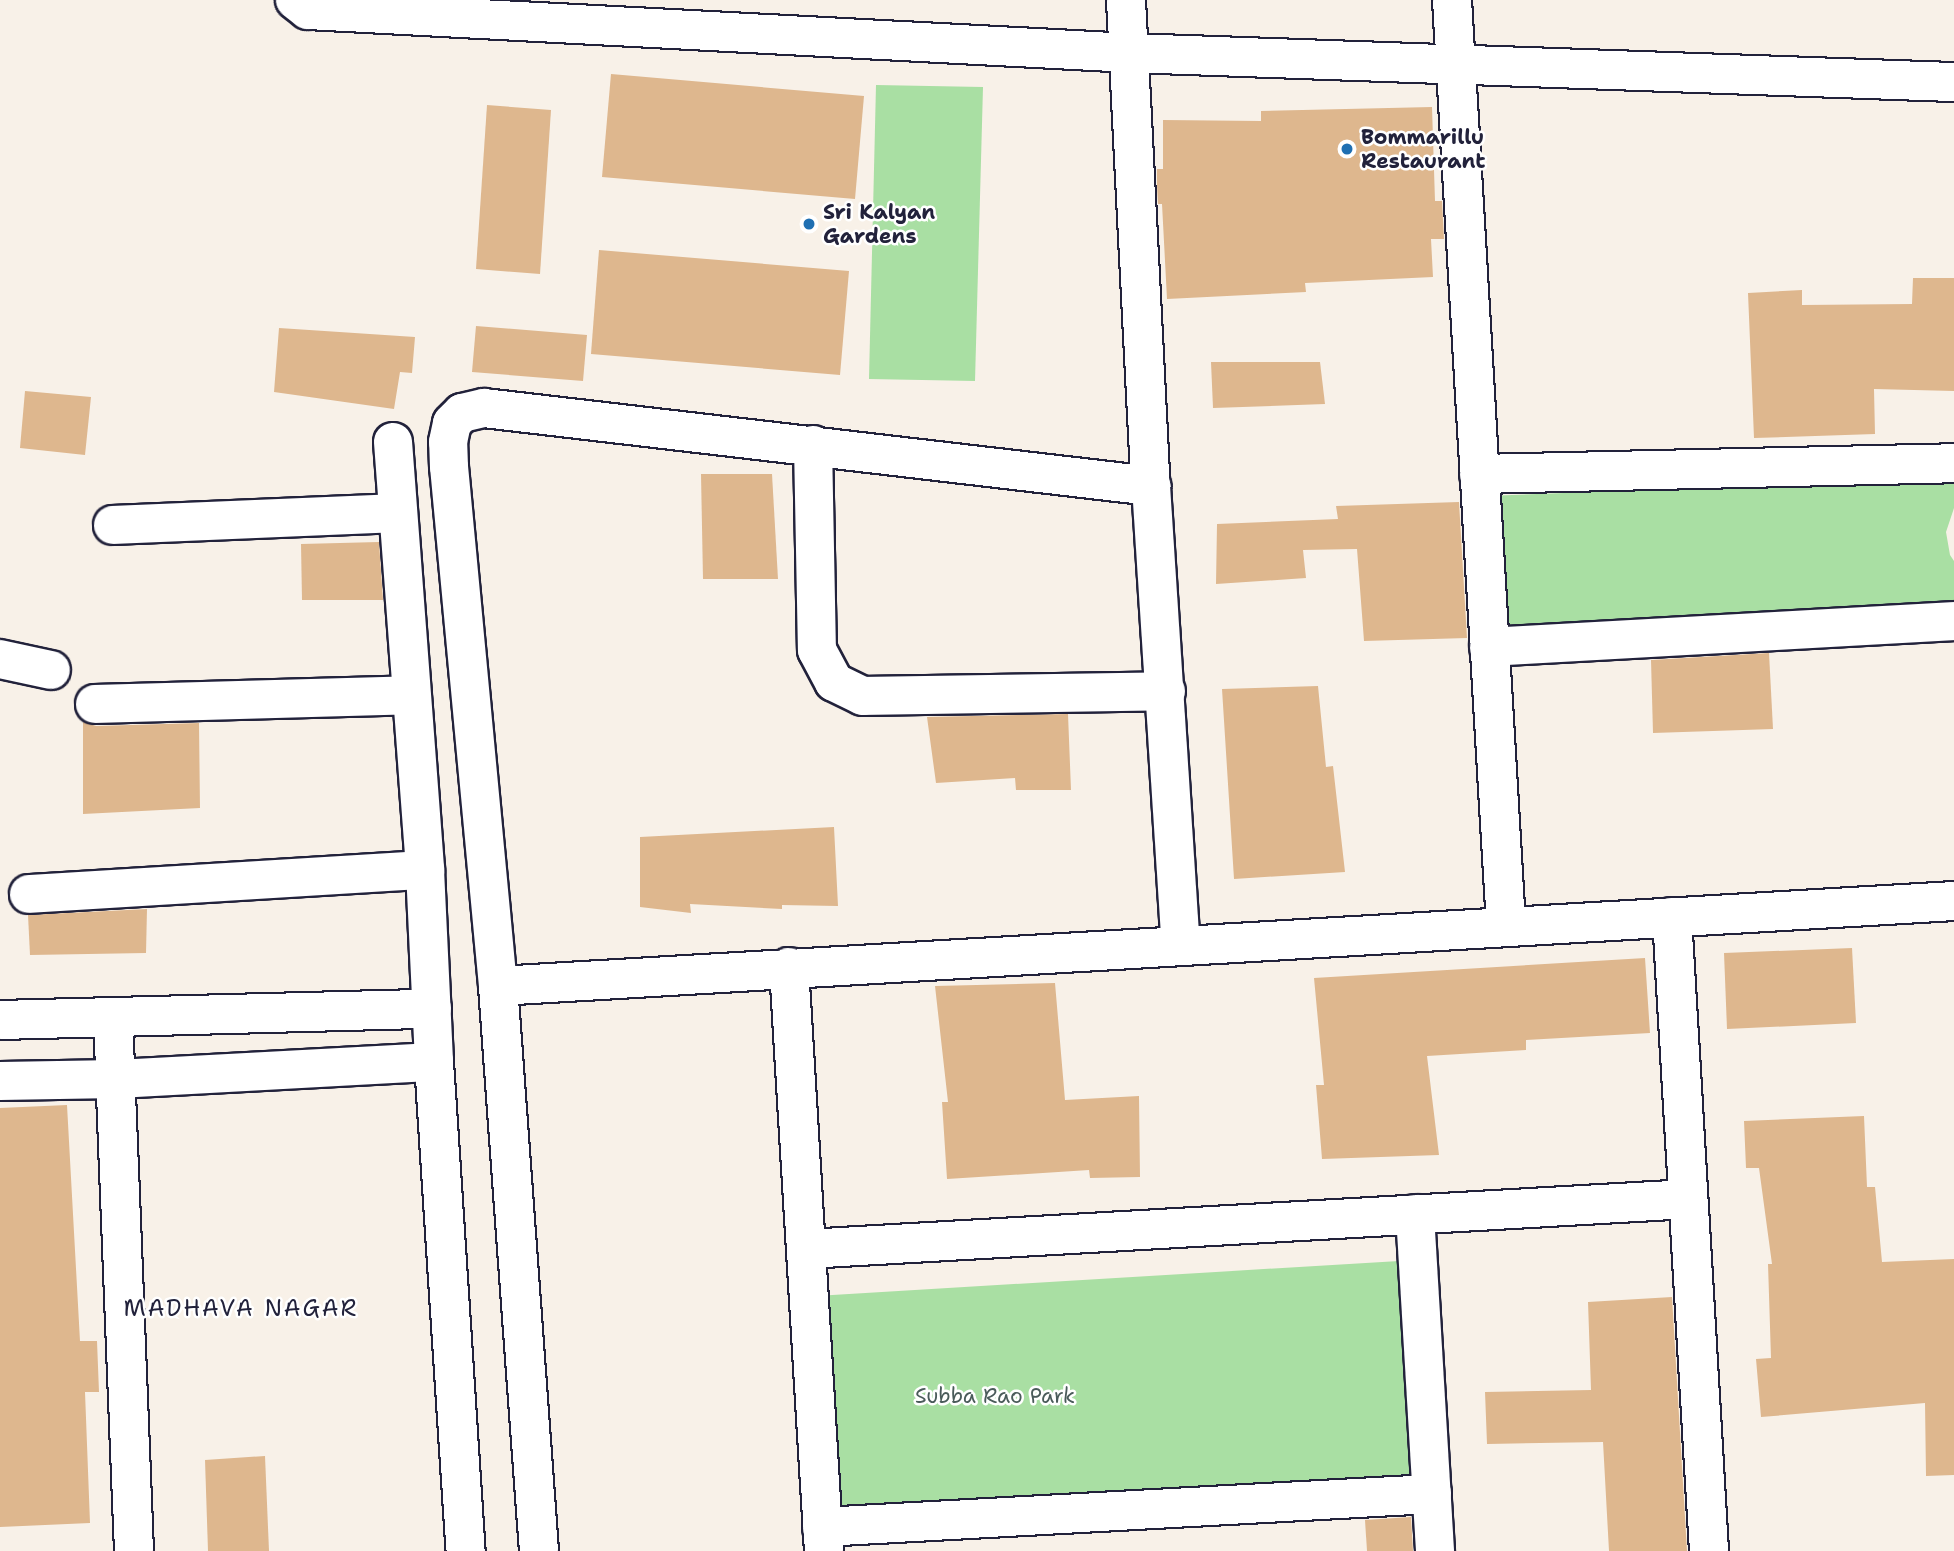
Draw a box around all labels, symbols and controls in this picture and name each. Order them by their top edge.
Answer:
place label: Bommarillu Restaurant [1361,124,1485,174]
marker: Bommarillu Restaurant [1339,141,1355,157]
place label: Sri Kalyan Gardens [823,199,935,249]
marker: Sri Kalyan Gardens [801,216,817,232]
district label: MADHAVA NAGAR [125,1294,357,1322]
park label: Subba Rao Park [915,1383,1075,1409]

